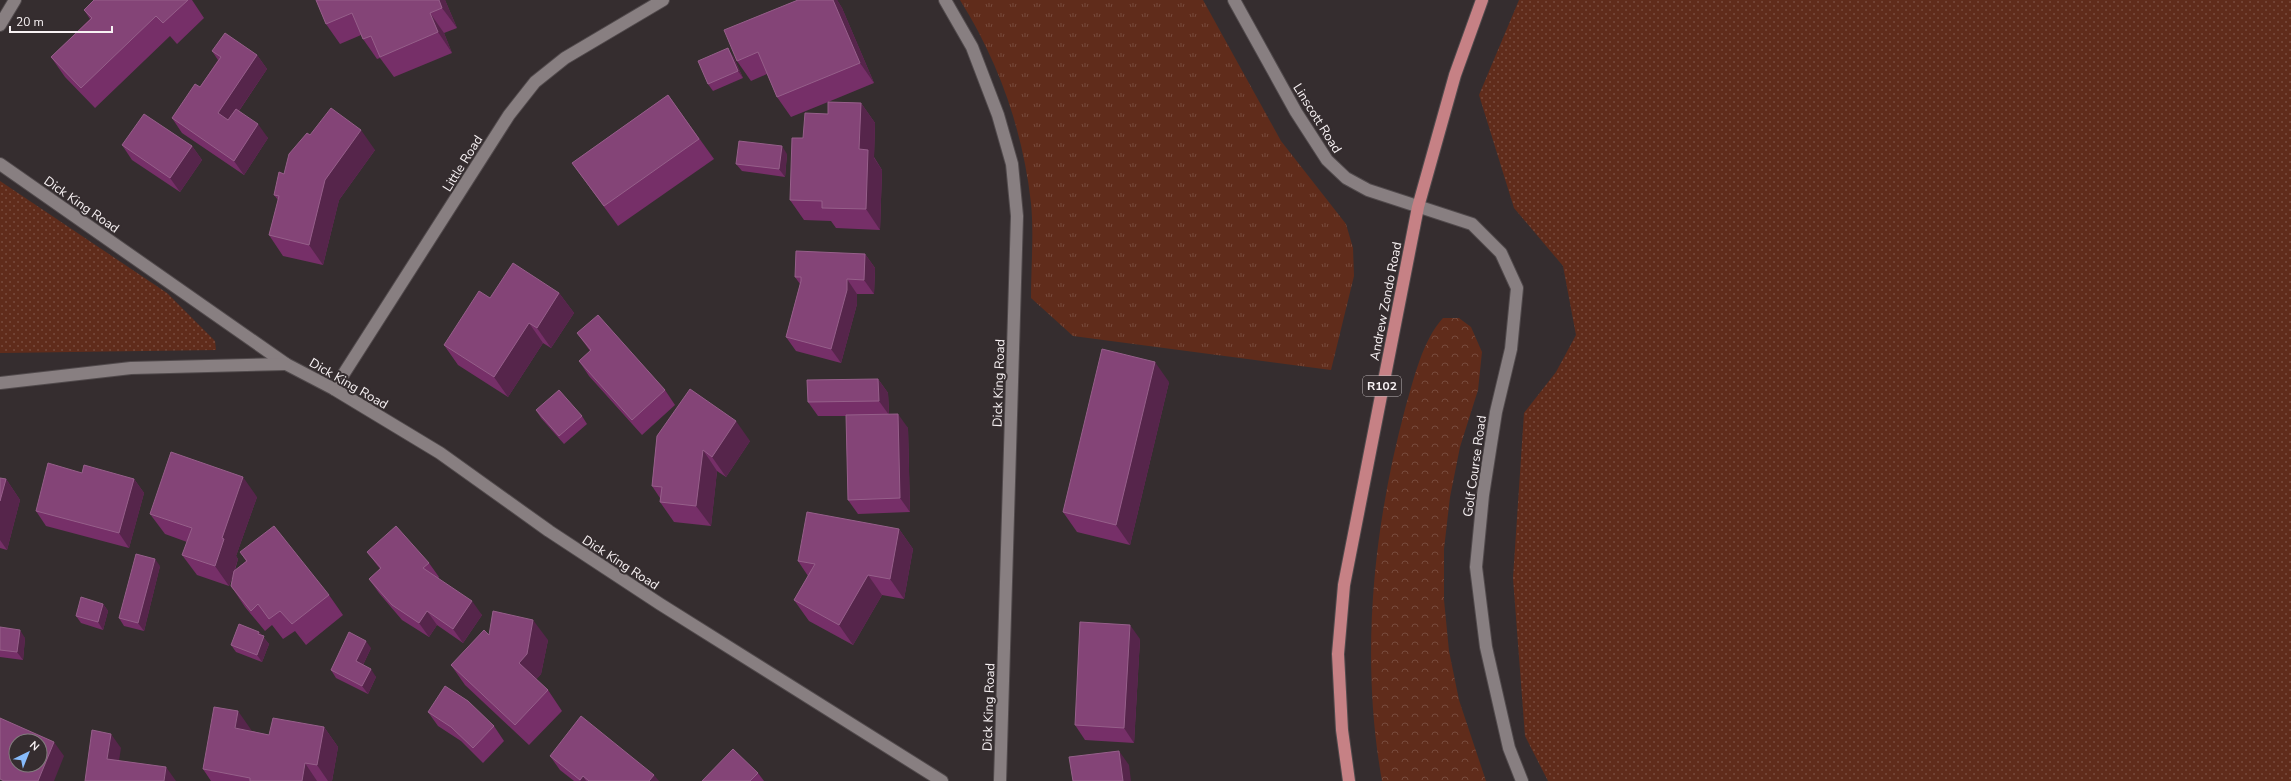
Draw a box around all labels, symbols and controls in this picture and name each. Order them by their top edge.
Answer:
scale bar [10,8,112,34]
text: 20 m [16,14,44,30]
street label: Linscott Road [1289,80,1346,157]
street label: Little Road [438,132,487,195]
street label: Dick King Road [40,172,123,238]
street label: Andrew Zondo Road [1366,240,1406,362]
street label: Dick King Road [988,339,1010,427]
street label: Dick King Road [306,354,391,414]
road number: R102 [1363,376,1401,396]
street label: Golf Course Road [1459,414,1491,518]
street label: Dick King Road [579,531,662,594]
street label: Dick King Road [978,663,1000,751]
north arrow [8,733,48,773]
text: N [26,738,43,754]

